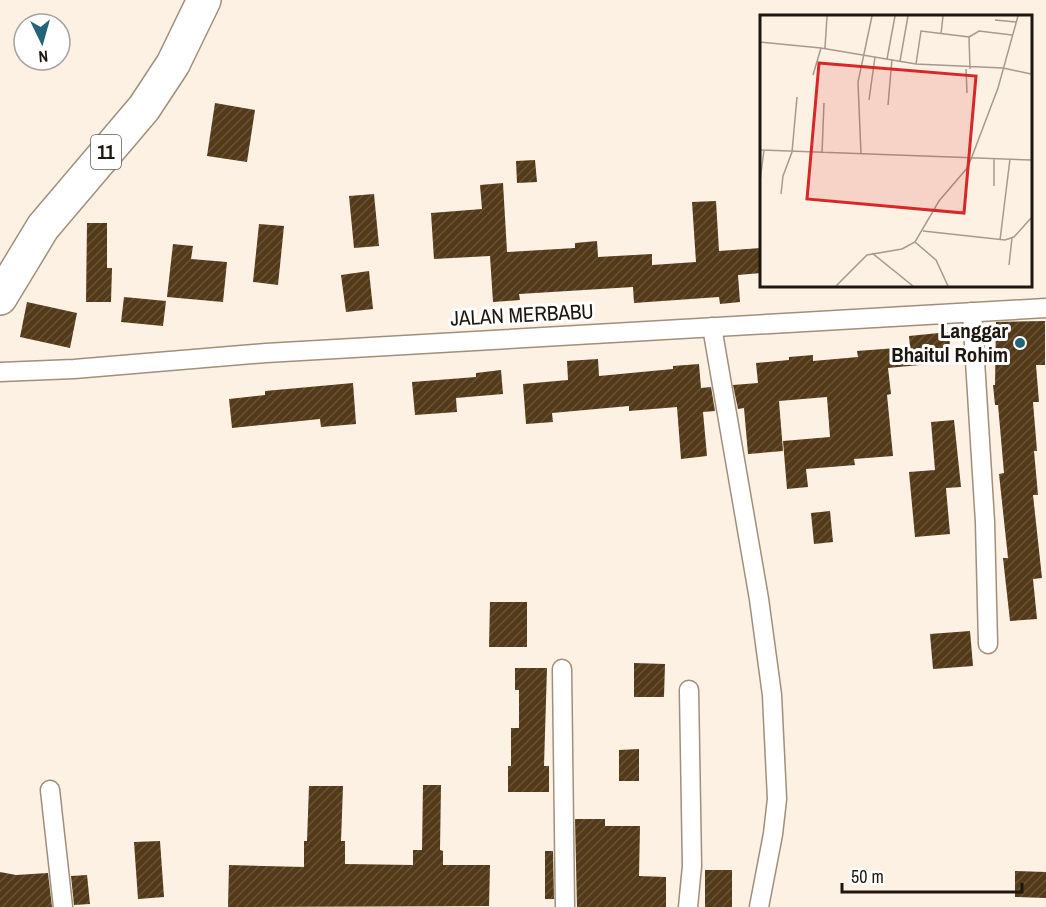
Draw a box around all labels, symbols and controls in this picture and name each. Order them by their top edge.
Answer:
north arrow [12,12,72,72]
inset map [760,15,1031,286]
text: N [38,46,49,68]
road number: 11 [91,135,121,169]
street label: JALAN MERBABU [450,296,594,333]
place label: Langgar Bhaitul Rohim [891,316,1008,369]
marker: Langgar Bhaitul Rohim [1013,336,1027,350]
scale bar [842,856,1022,894]
text: 50 m [851,864,884,889]

